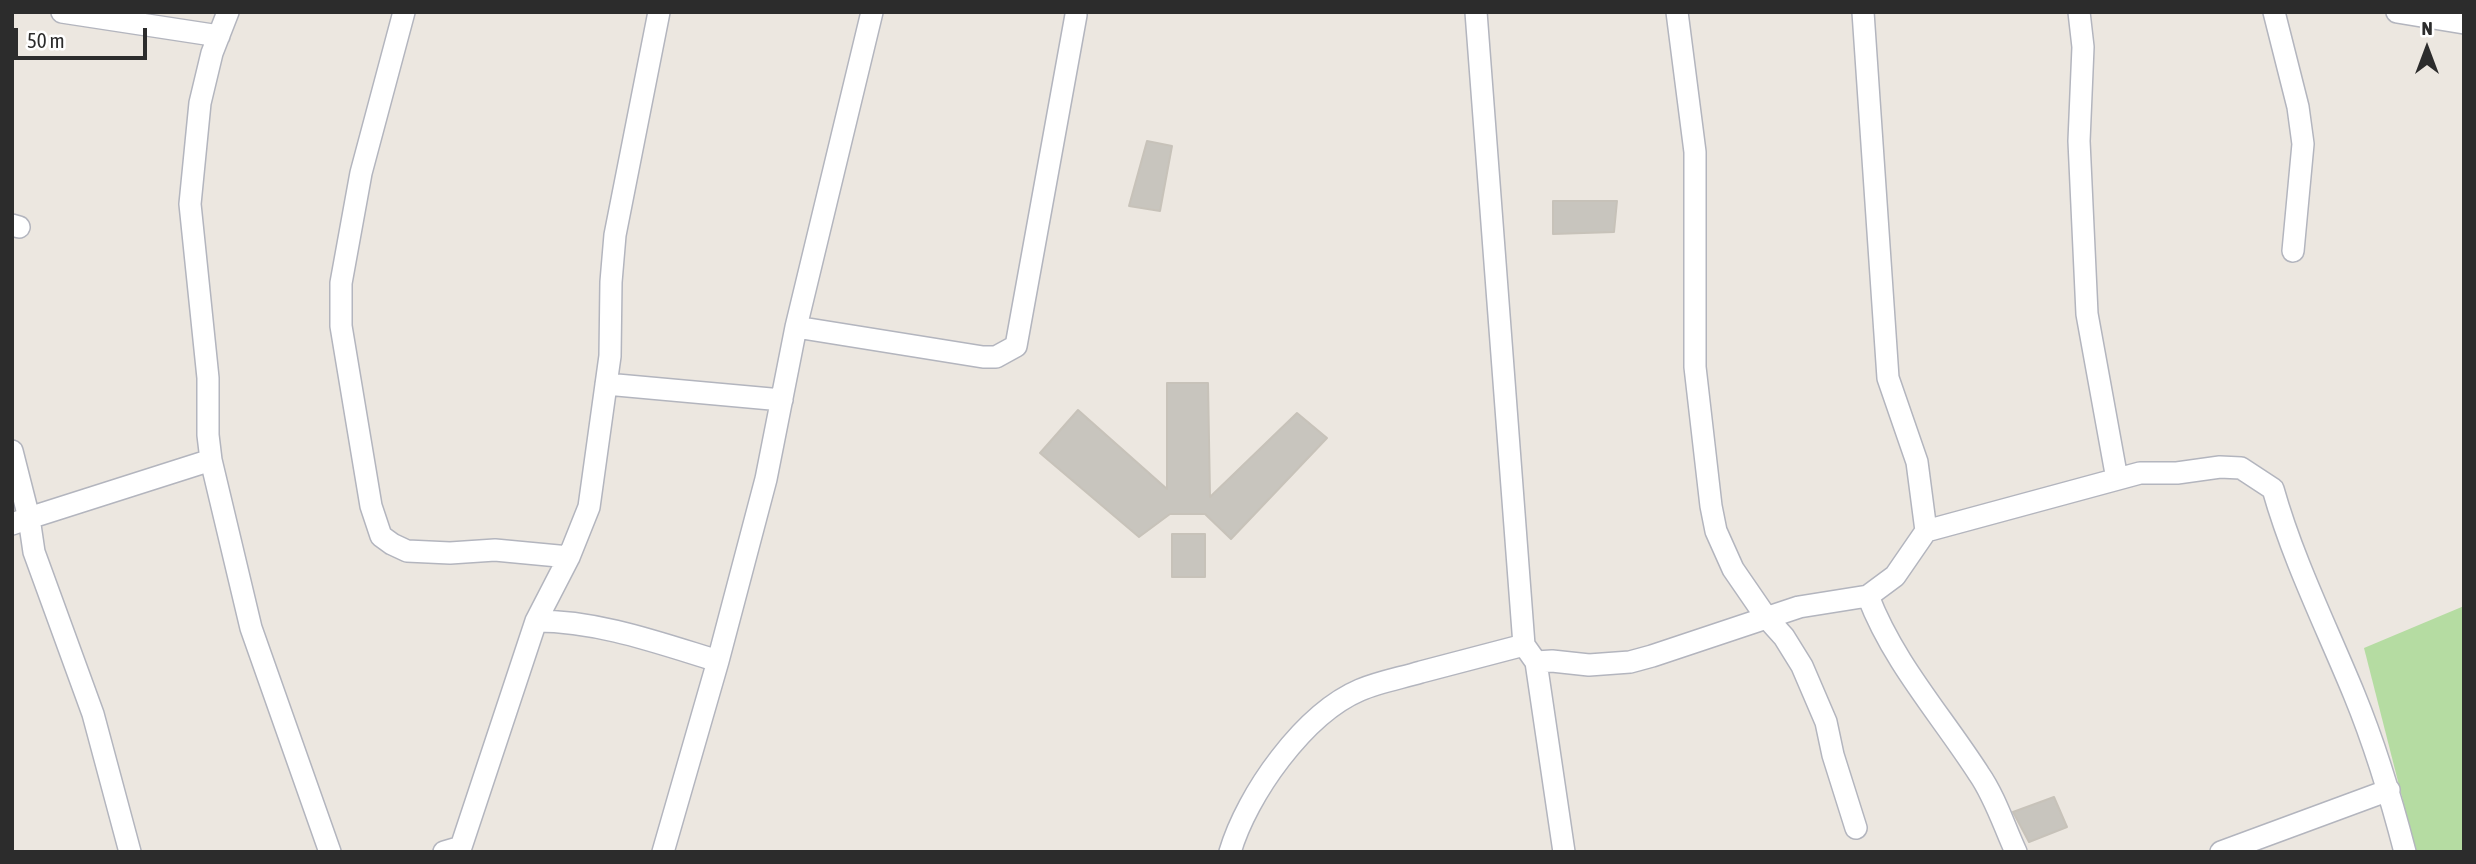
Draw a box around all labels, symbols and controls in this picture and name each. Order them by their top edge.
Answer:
scale bar [18,14,150,58]
north arrow [2392,14,2462,84]
text: N [2421,17,2433,39]
text: 50 m [27,28,65,52]

